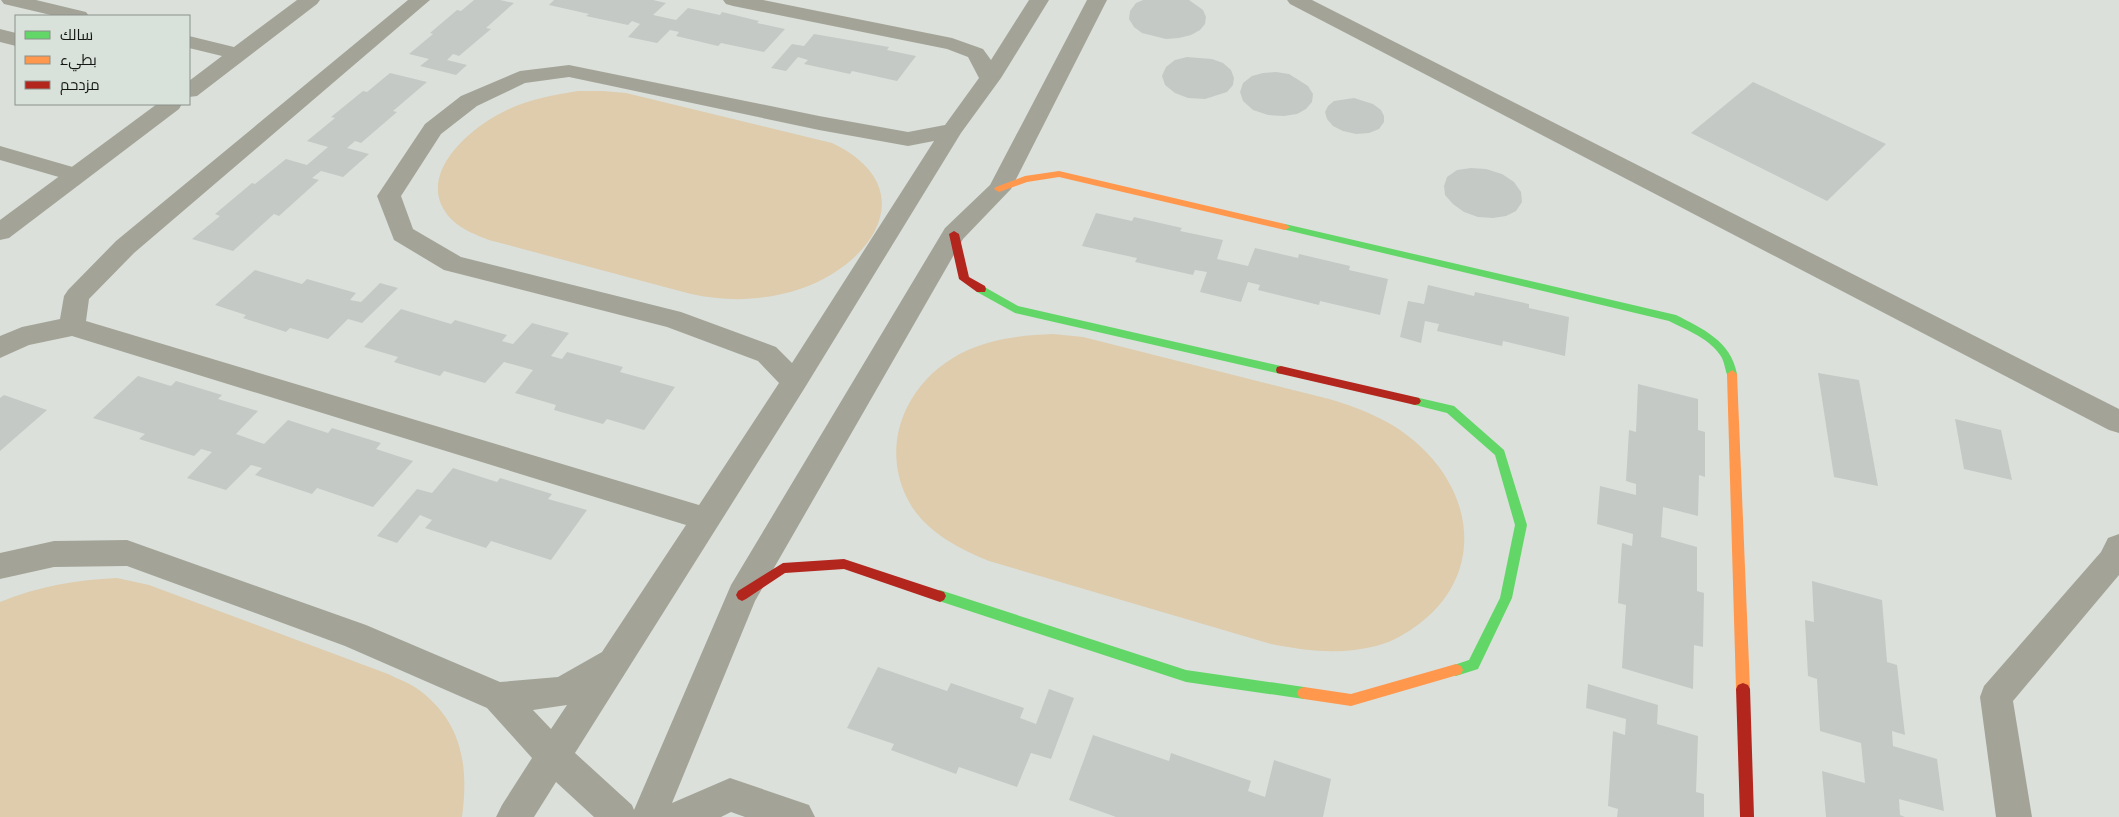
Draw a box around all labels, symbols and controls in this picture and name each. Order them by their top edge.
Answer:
legend [15,15,190,105]
text: سالك [60,25,93,44]
text: بطيء [60,50,97,72]
text: مزدحم [60,75,100,95]

